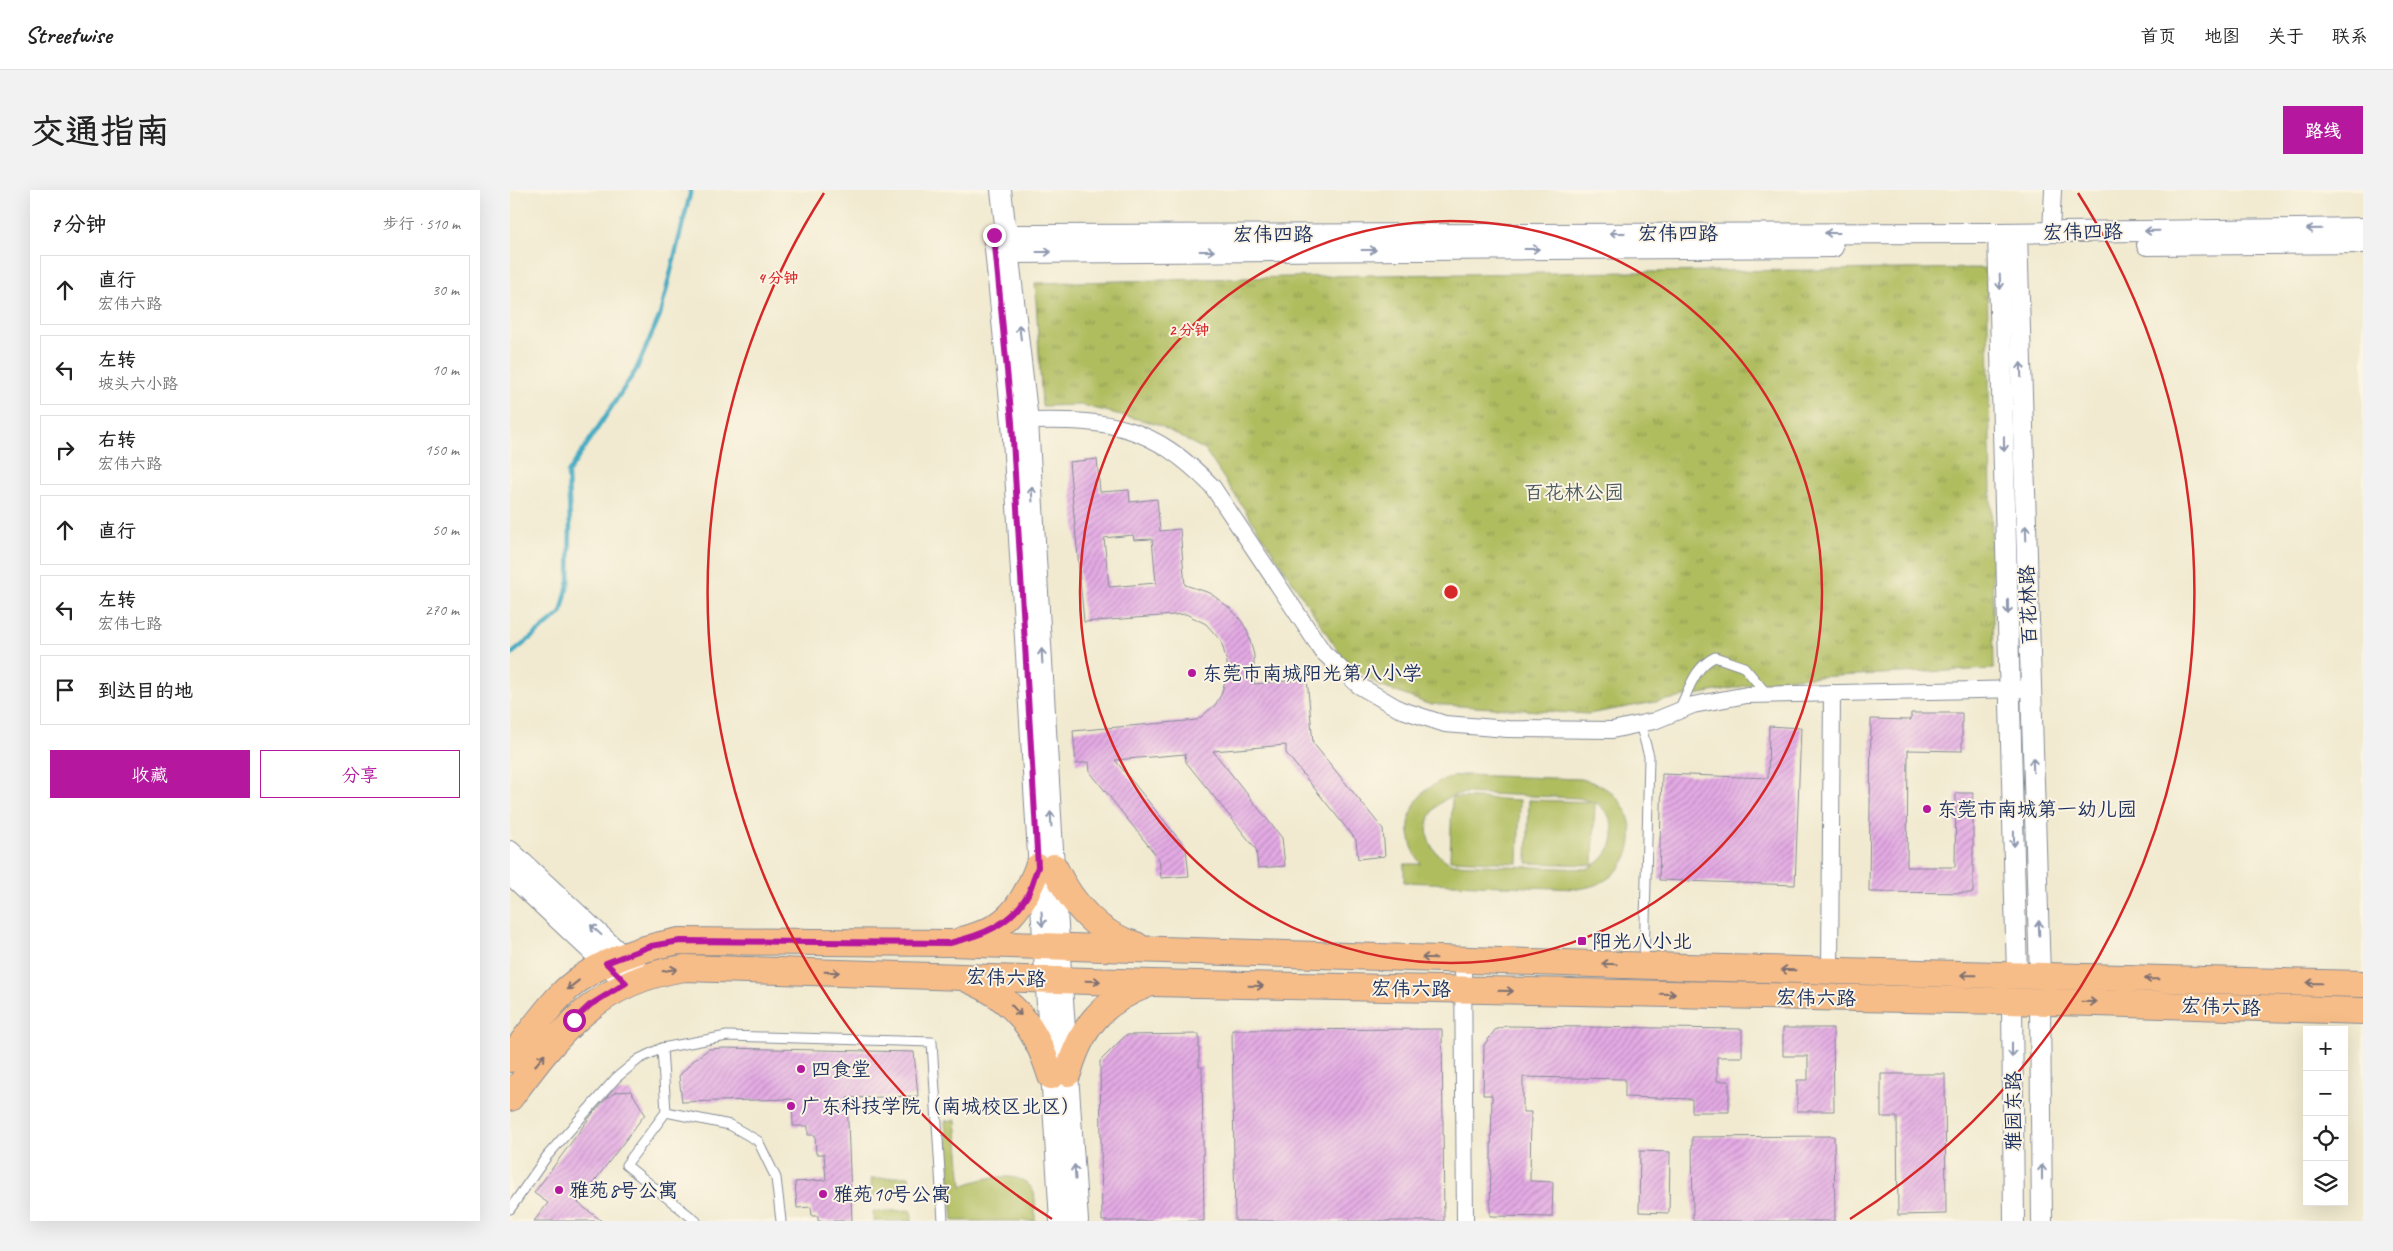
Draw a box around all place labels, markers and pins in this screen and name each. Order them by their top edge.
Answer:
centre of rings [1442,583,1460,601]
place label: 东莞市南城阳光第八小学 [1202,661,1422,686]
marker: 东莞市南城阳光第八小学 [1186,667,1198,679]
place label: 东莞市南城第一幼儿园 [1937,797,2137,822]
marker: 东莞市南城第一幼儿园 [1921,803,1933,815]
place label: 阳光八小北 [1592,929,1692,954]
marker: 阳光八小北 [1576,935,1588,947]
place label: 四食堂 [811,1057,871,1082]
marker: 四食堂 [795,1063,807,1075]
place label: 广东科技学院（南城校区北区） [801,1094,1081,1119]
marker: 广东科技学院（南城校区北区） [785,1100,797,1112]
place label: 雅苑8号公寓 [569,1178,678,1203]
place label: 雅苑10号公寓 [833,1182,951,1207]
marker: 雅苑8号公寓 [553,1184,565,1196]
marker: 雅苑10号公寓 [817,1188,829,1200]

